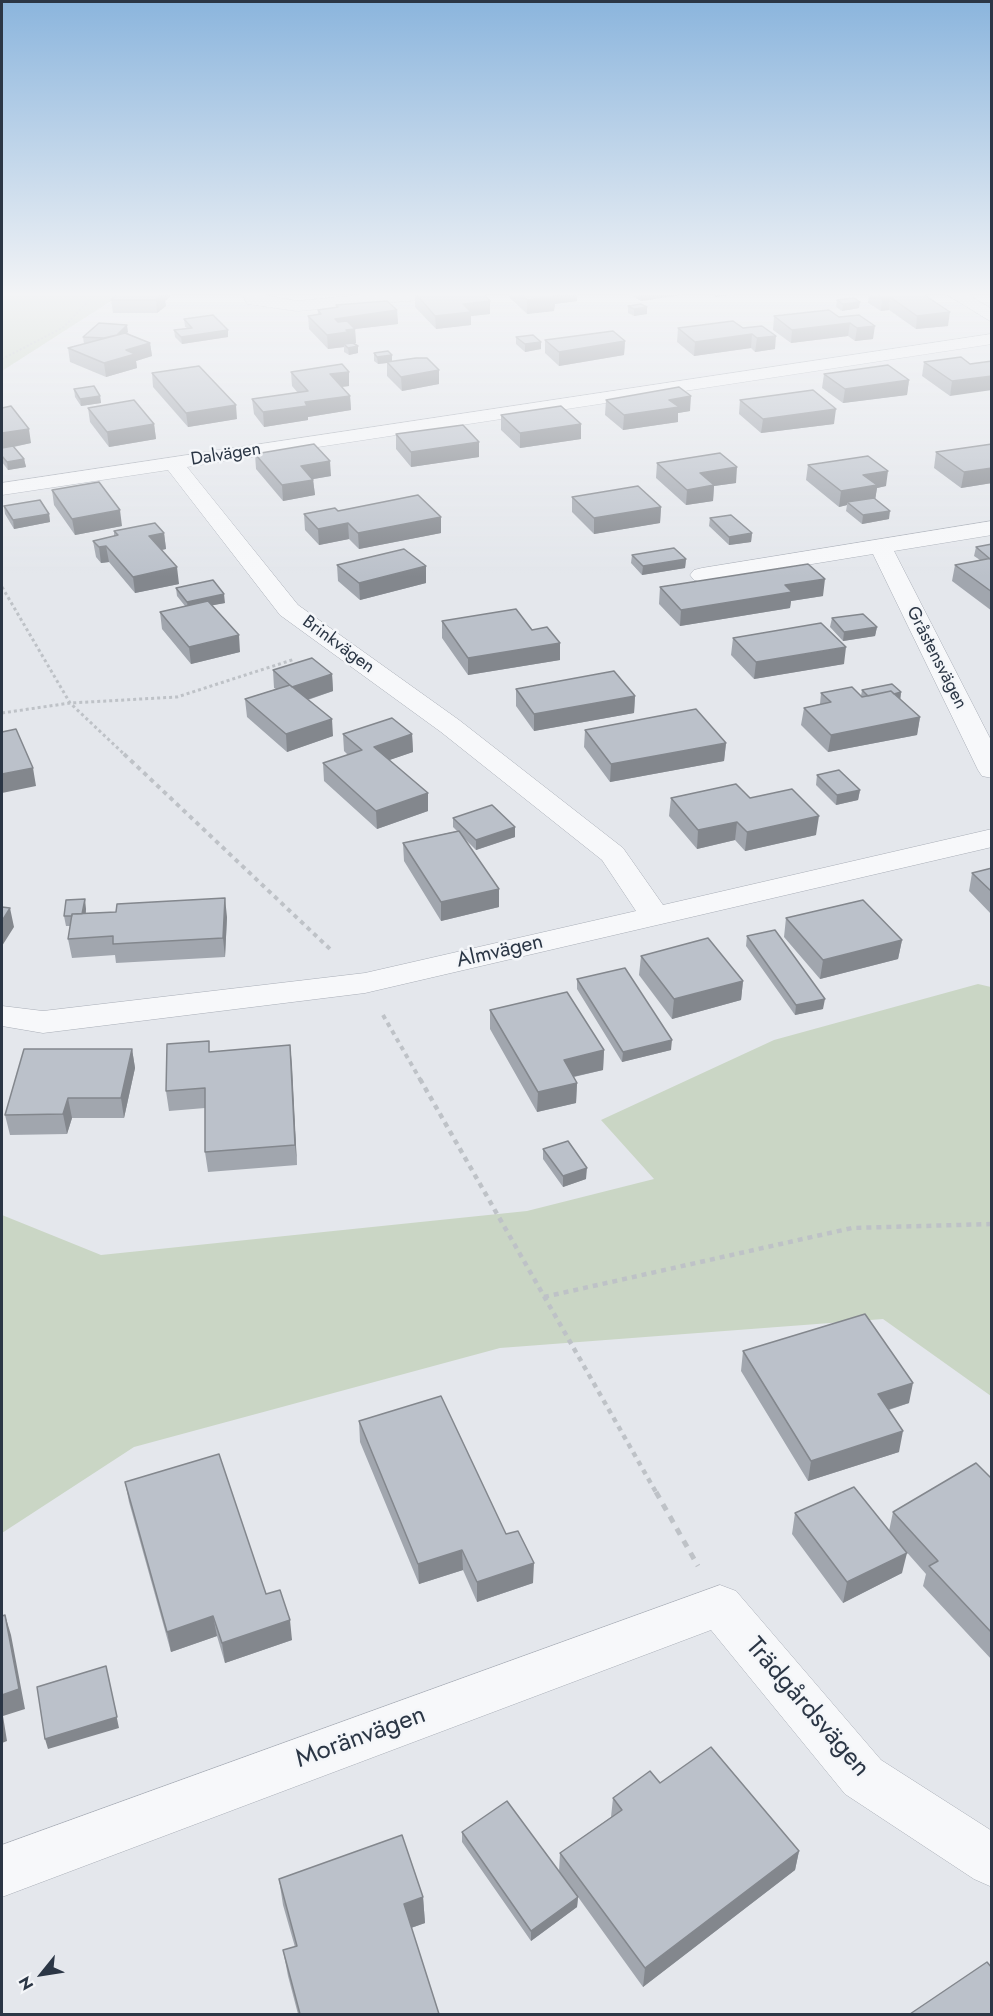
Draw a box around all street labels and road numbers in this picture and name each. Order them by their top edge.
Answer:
street label: Dalvägen [189,439,263,471]
street label: Gråstensvägen [901,603,971,713]
street label: Brinkvägen [298,612,378,678]
street label: Almvägen [454,930,546,974]
street label: Trädgårdsvägen [738,1632,876,1784]
street label: Moränvägen [292,1700,430,1776]

